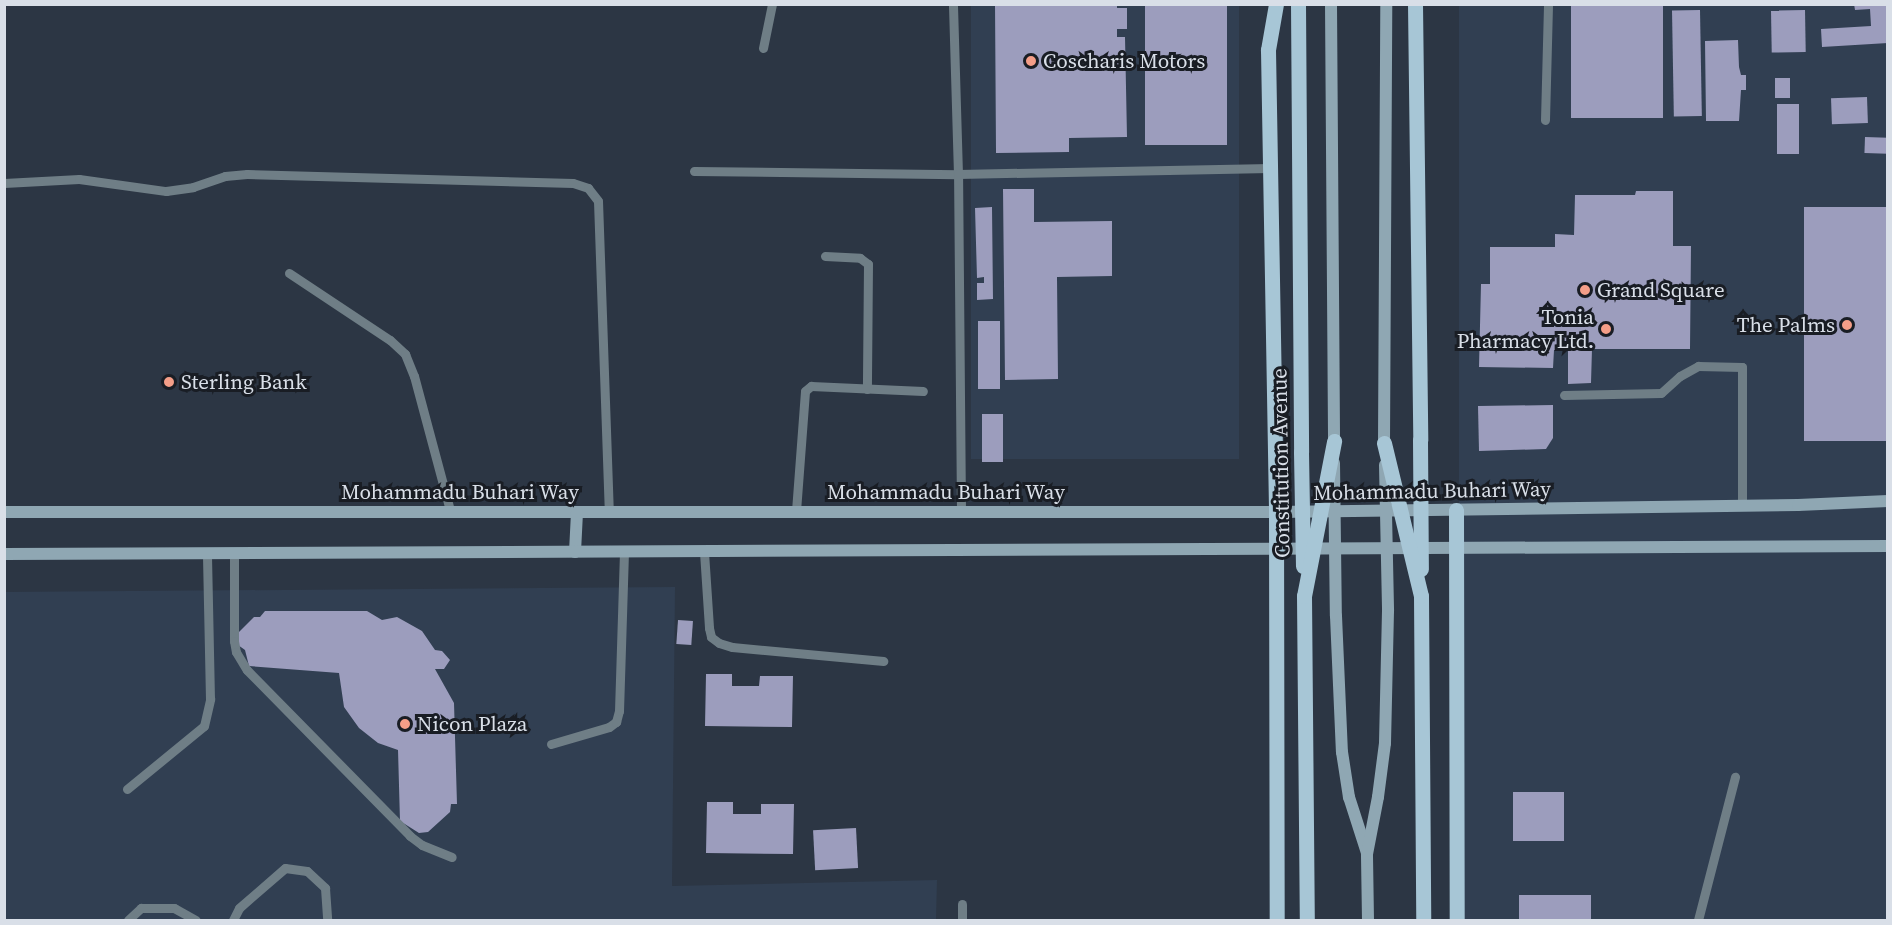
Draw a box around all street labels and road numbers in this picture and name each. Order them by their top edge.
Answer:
street label: Constitution Avenue [1267,368,1295,558]
street label: Mohammadu Buhari Way [1312,476,1552,506]
street label: Mohammadu Buhari Way [341,479,579,505]
street label: Mohammadu Buhari Way [827,479,1065,505]

